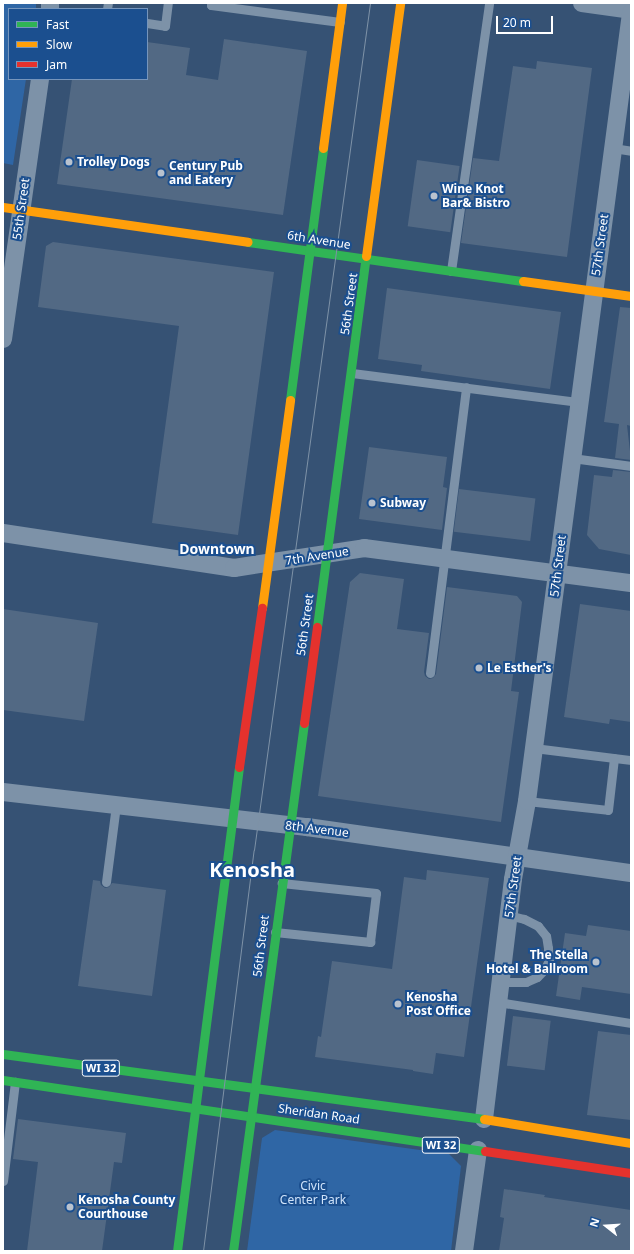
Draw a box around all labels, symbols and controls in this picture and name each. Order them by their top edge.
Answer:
legend [8,8,148,80]
scale bar [498,8,555,34]
text: 20 m [503,14,531,31]
text: Fast [46,16,69,33]
text: Slow [46,36,72,53]
text: Jam [46,56,67,73]
place label: Trolley Dogs [77,155,150,169]
marker: Trolley Dogs [64,157,74,167]
place label: Century Pub and Eatery [169,159,243,187]
marker: Century Pub and Eatery [156,168,166,178]
street label: 55th Street [10,177,32,241]
place label: Wine Knot Bar& Bistro [442,182,510,210]
marker: Wine Knot Bar& Bistro [429,191,439,201]
street label: 57th Street [589,213,611,277]
street label: 6th Avenue [286,228,352,252]
street label: 56th Street [338,272,360,336]
place label: Subway [380,496,426,510]
marker: Subway [367,498,377,508]
street label: 57th Street [547,534,569,598]
district label: Downtown [179,541,255,557]
street label: 7th Avenue [284,544,350,568]
street label: 56th Street [294,593,316,657]
place label: Le Esther's [487,661,552,675]
marker: Le Esther's [474,663,484,673]
street label: 8th Avenue [284,818,350,840]
street label: 57th Street [502,855,524,919]
district label: Kenosha [209,857,295,881]
street label: 56th Street [250,914,272,978]
place label: The Stella Hotel & Ballroom [486,948,588,976]
marker: The Stella Hotel & Ballroom [591,957,601,967]
place label: Kenosha Post Office [406,990,471,1018]
marker: Kenosha Post Office [393,999,403,1009]
road number: WI 32 [81,1059,121,1077]
street label: Sheridan Road [277,1101,361,1127]
road number: WI 32 [421,1136,461,1154]
park label: Civic Center Park [280,1179,346,1207]
place label: Kenosha County Courthouse [78,1193,175,1221]
marker: Kenosha County Courthouse [65,1202,75,1212]
north arrow [586,1206,626,1246]
text: N [586,1216,603,1229]

